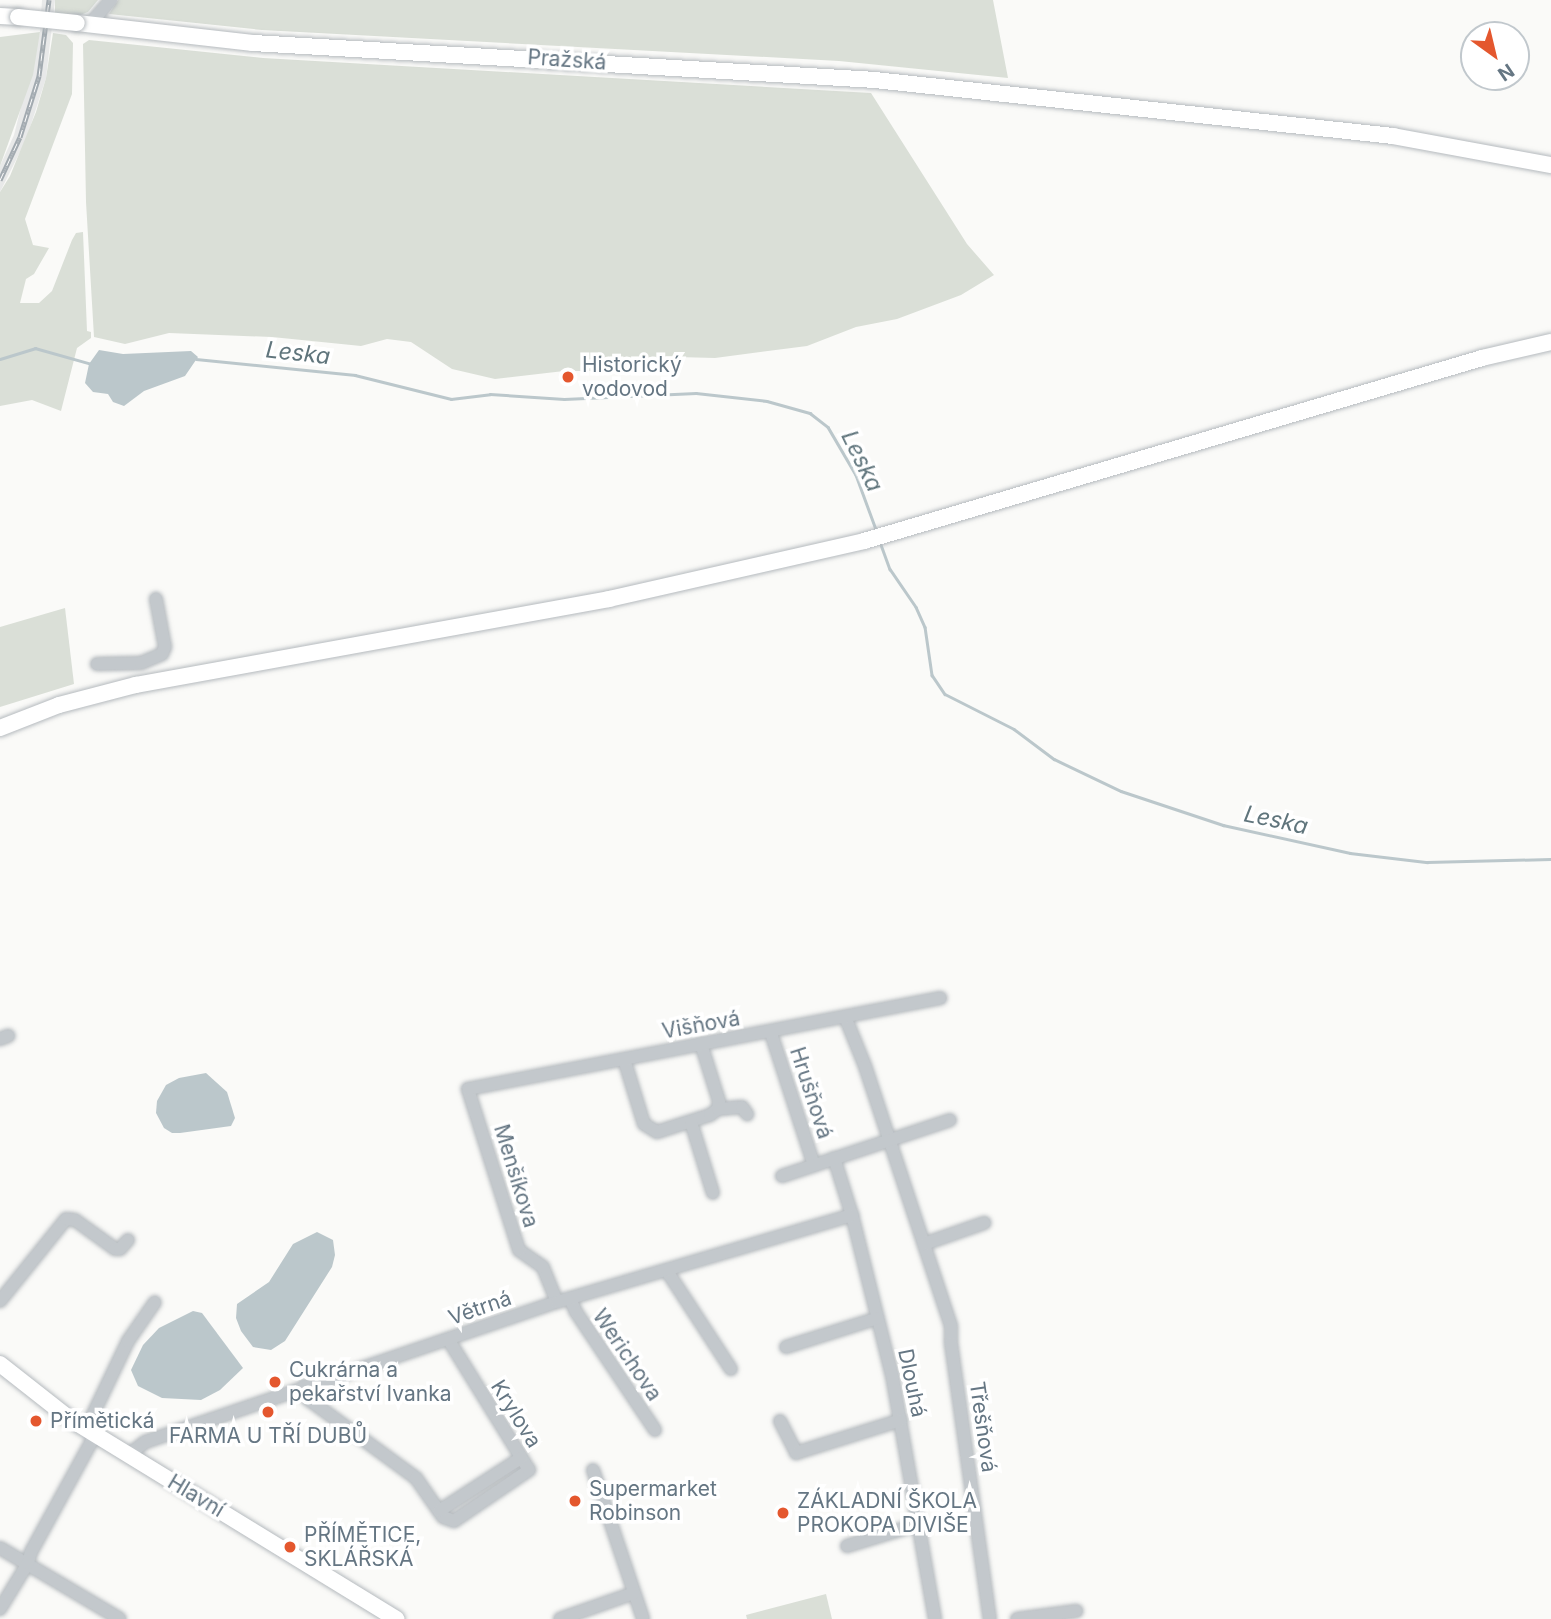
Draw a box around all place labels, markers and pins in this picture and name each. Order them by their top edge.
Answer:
place label: Historický vodovod [582,352,682,402]
marker: Historický vodovod [560,369,576,385]
place label: Cukrárna a pekařství Ivanka [289,1357,451,1407]
marker: Cukrárna a pekařství Ivanka [267,1374,283,1390]
marker: FARMA U TŘÍ DUBŮ [260,1404,276,1420]
place label: Přímětická [50,1408,155,1434]
marker: Přímětická [28,1413,44,1429]
place label: FARMA U TŘÍ DUBŮ [169,1423,367,1449]
place label: Supermarket Robinson [589,1476,717,1526]
place label: ZÁKLADNÍ ŠKOLA PROKOPA DIVIŠE [797,1488,977,1538]
marker: Supermarket Robinson [567,1493,583,1509]
marker: ZÁKLADNÍ ŠKOLA PROKOPA DIVIŠE [775,1505,791,1521]
place label: PŘÍMĚTICE, SKLÁŘSKÁ [304,1522,421,1572]
marker: PŘÍMĚTICE, SKLÁŘSKÁ [282,1539,298,1555]

